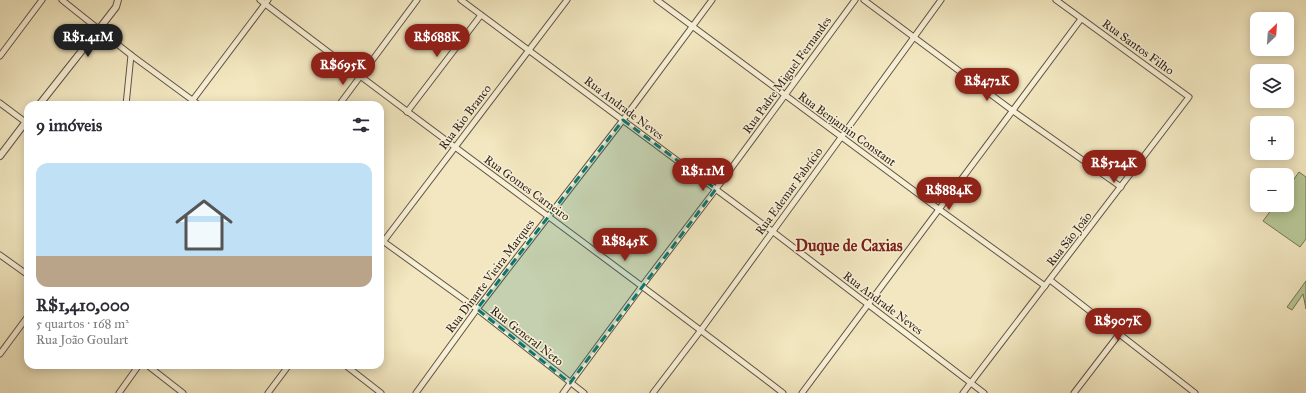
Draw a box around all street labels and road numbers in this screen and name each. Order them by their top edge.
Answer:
street label: Rua Padre Miguel Fernandes [740,14,835,137]
street label: Rua Santos Filho [1099,16,1177,78]
street label: Rua Andrade Neves [581,73,667,143]
street label: Rua Rio Branco [436,82,494,152]
street label: Rua Benjamin Constant [795,89,899,170]
street label: Rua Edemar Fabrício [753,144,825,238]
street label: Rua Gomes Carneiro [481,152,573,224]
street label: Rua São João [1043,209,1095,270]
street label: Rua Dinarte Vieira Marques [443,216,538,336]
street label: Rua Andrade Neves [840,268,926,338]
street label: Rua General Neto [488,303,566,369]

